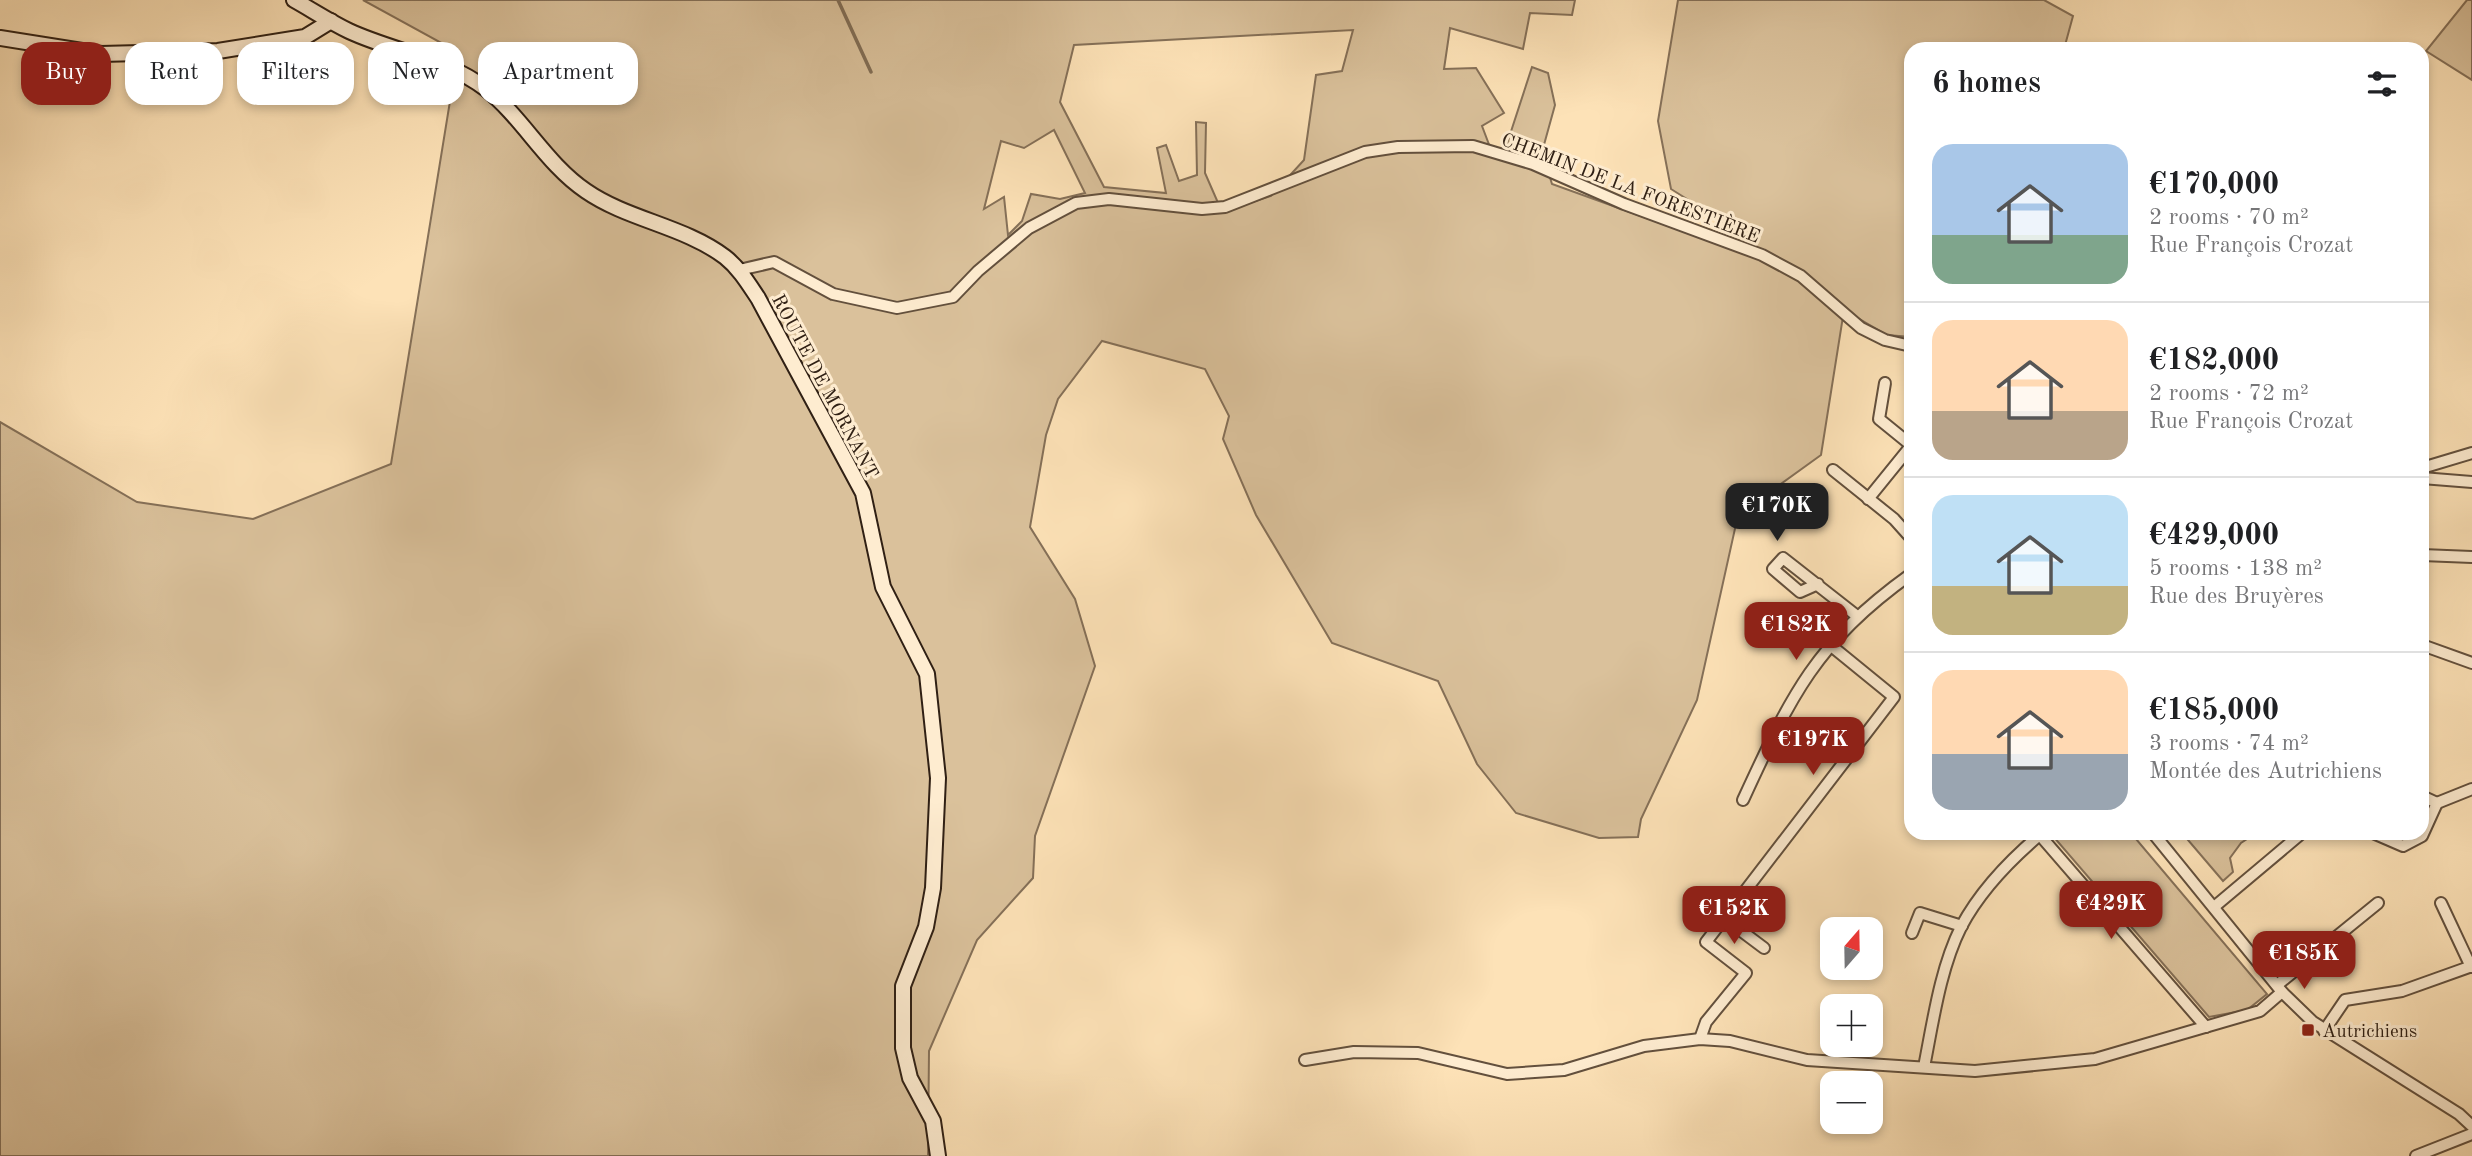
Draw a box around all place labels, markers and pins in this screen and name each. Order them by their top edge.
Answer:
pin: €170K [1728,484,1826,543]
pin: €182K [1747,602,1845,662]
pin: €197K [1764,718,1862,777]
pin: €429K [2062,881,2160,941]
pin: €152K [1685,886,1783,946]
pin: €185K [2255,932,2353,991]
marker: Autrichiens [2300,1022,2316,1038]
place label: Autrichiens [2322,1023,2417,1042]

